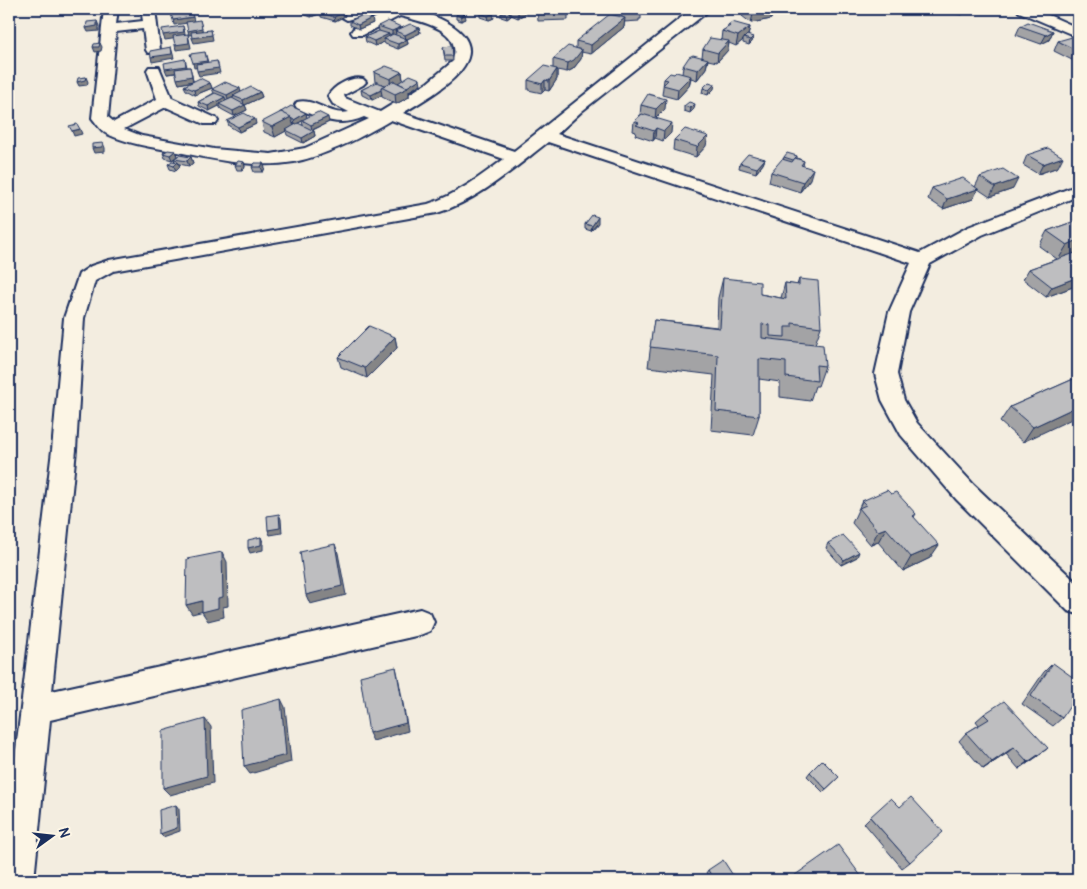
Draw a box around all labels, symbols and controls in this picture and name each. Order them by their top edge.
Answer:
north arrow [28,812,78,862]
text: N [55,826,74,840]

